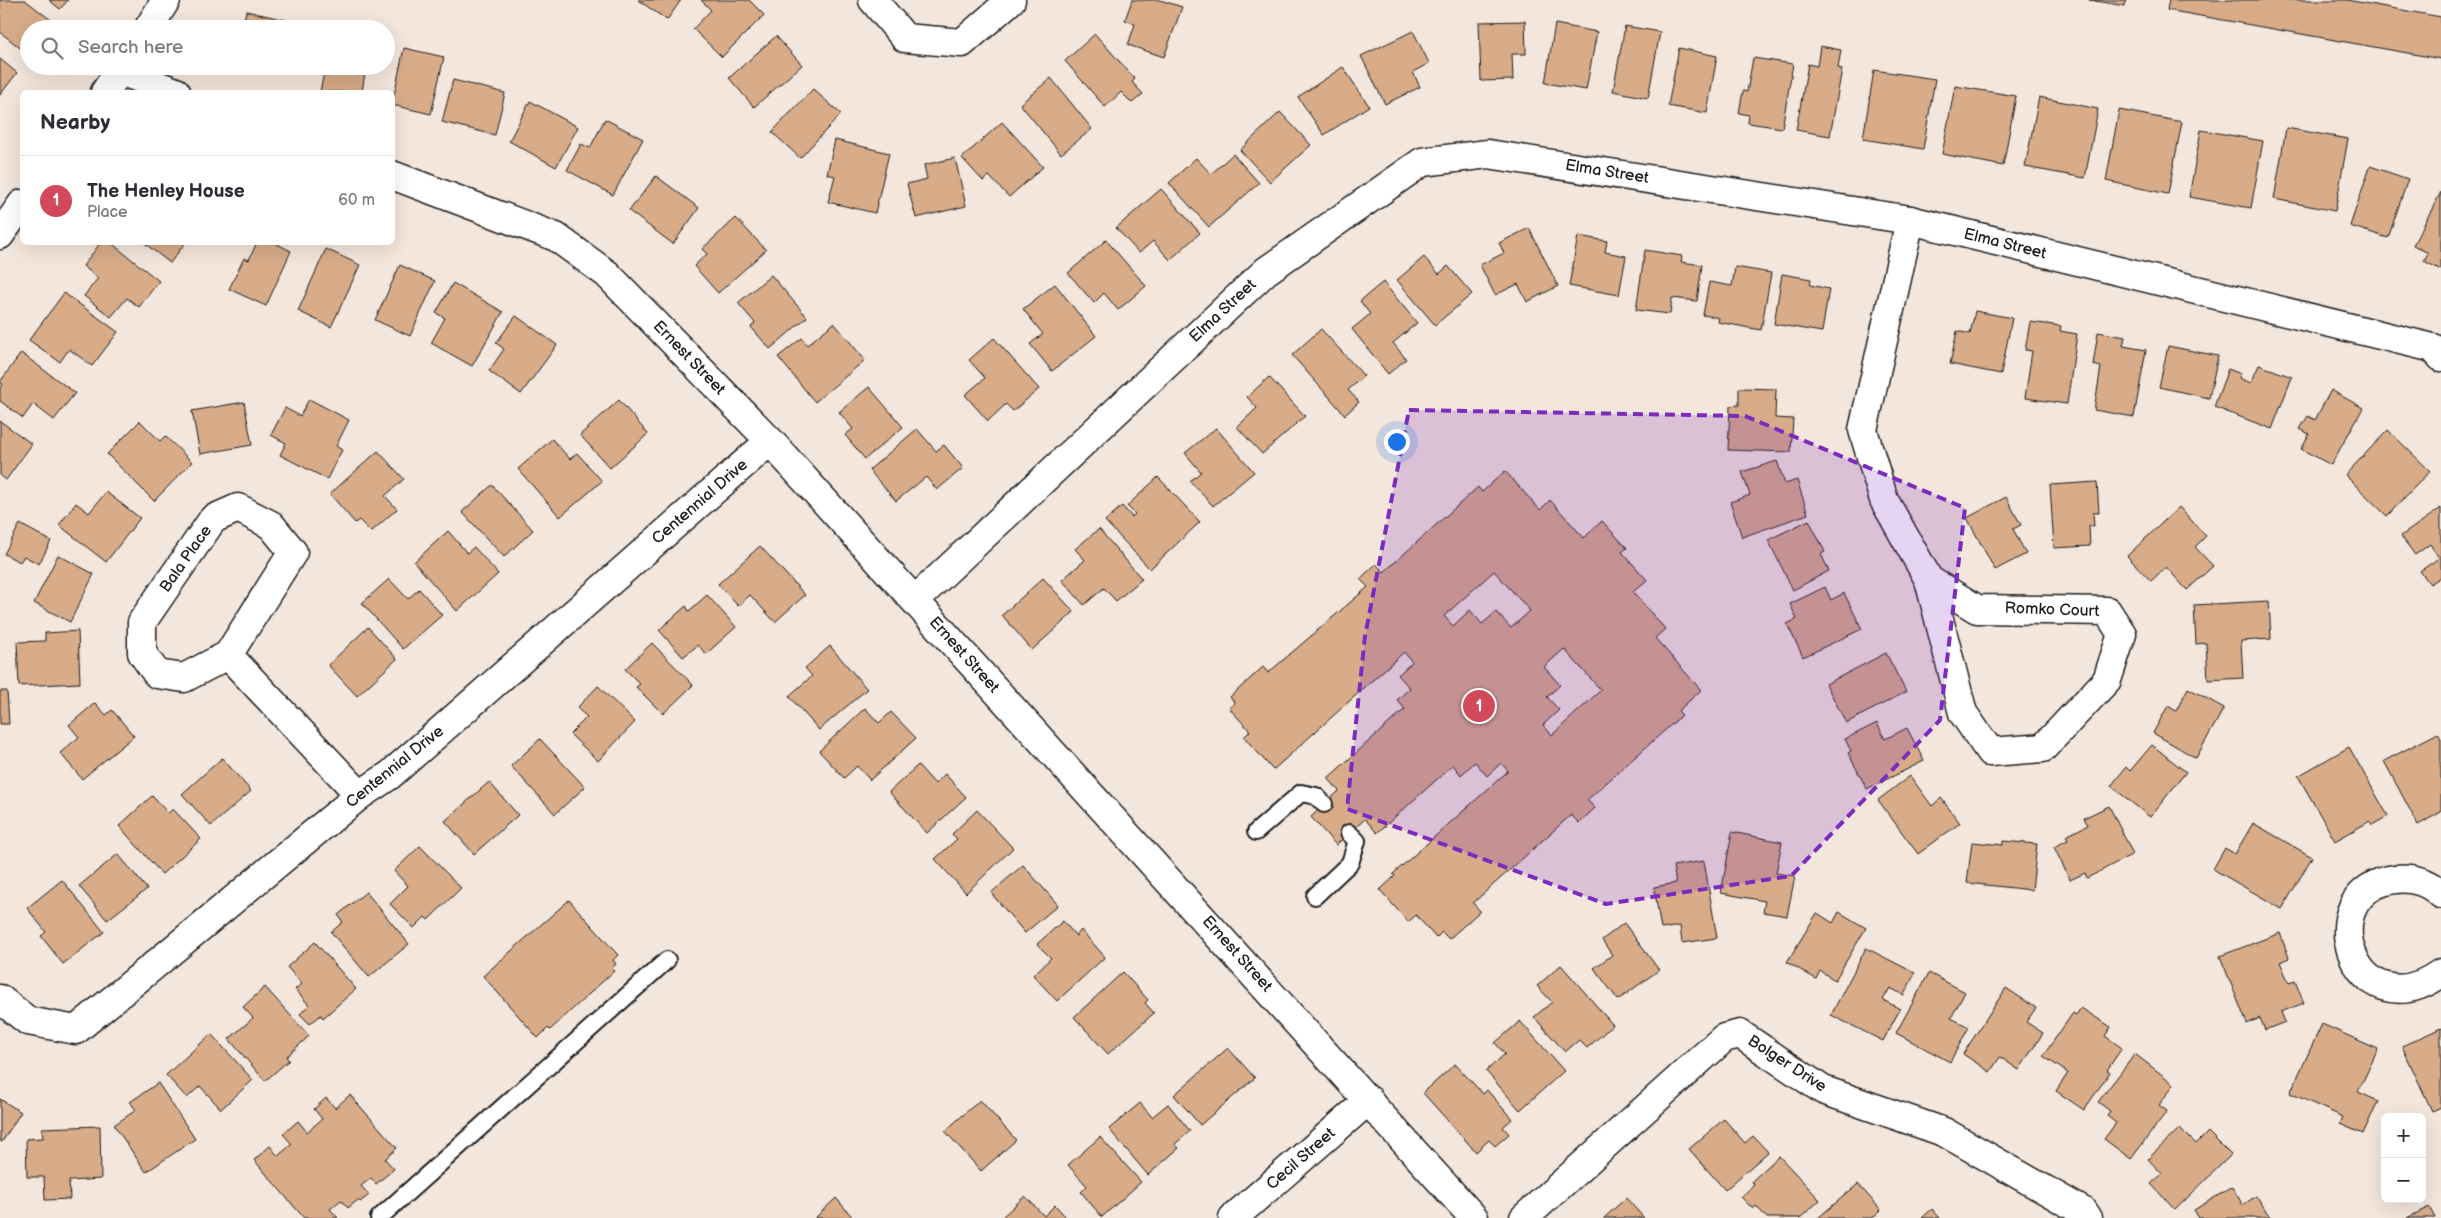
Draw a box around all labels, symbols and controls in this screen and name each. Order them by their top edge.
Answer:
search box [20,20,395,75]
icon: search [38,34,66,62]
text: Search here [78,36,183,59]
text: Nearby [40,110,110,135]
street label: Elma Street [1564,156,1650,188]
text: The Henley House [87,180,245,203]
text: 1 [53,191,59,210]
text: 60 m [338,191,375,210]
text: Place [87,203,128,222]
street label: Elma Street [1962,225,2048,263]
street label: Elma Street [1186,275,1260,347]
street label: Ernest Street [649,317,729,399]
your location [1384,429,1410,455]
street label: Centennial Drive [648,455,752,549]
street label: Bala Place [156,521,216,596]
street label: Romko Court [2004,599,2100,621]
street label: Ernest Street [925,613,1003,697]
pin: 1 [1463,687,1495,725]
street label: Centennial Drive [342,721,448,812]
street label: Ernest Street [1198,912,1276,996]
street label: Bolger Drive [1744,1032,1830,1097]
map controls [2381,1113,2426,1203]
button: + [2381,1113,2426,1158]
street label: Cecil Street [1263,1124,1339,1194]
button: − [2381,1158,2426,1203]

